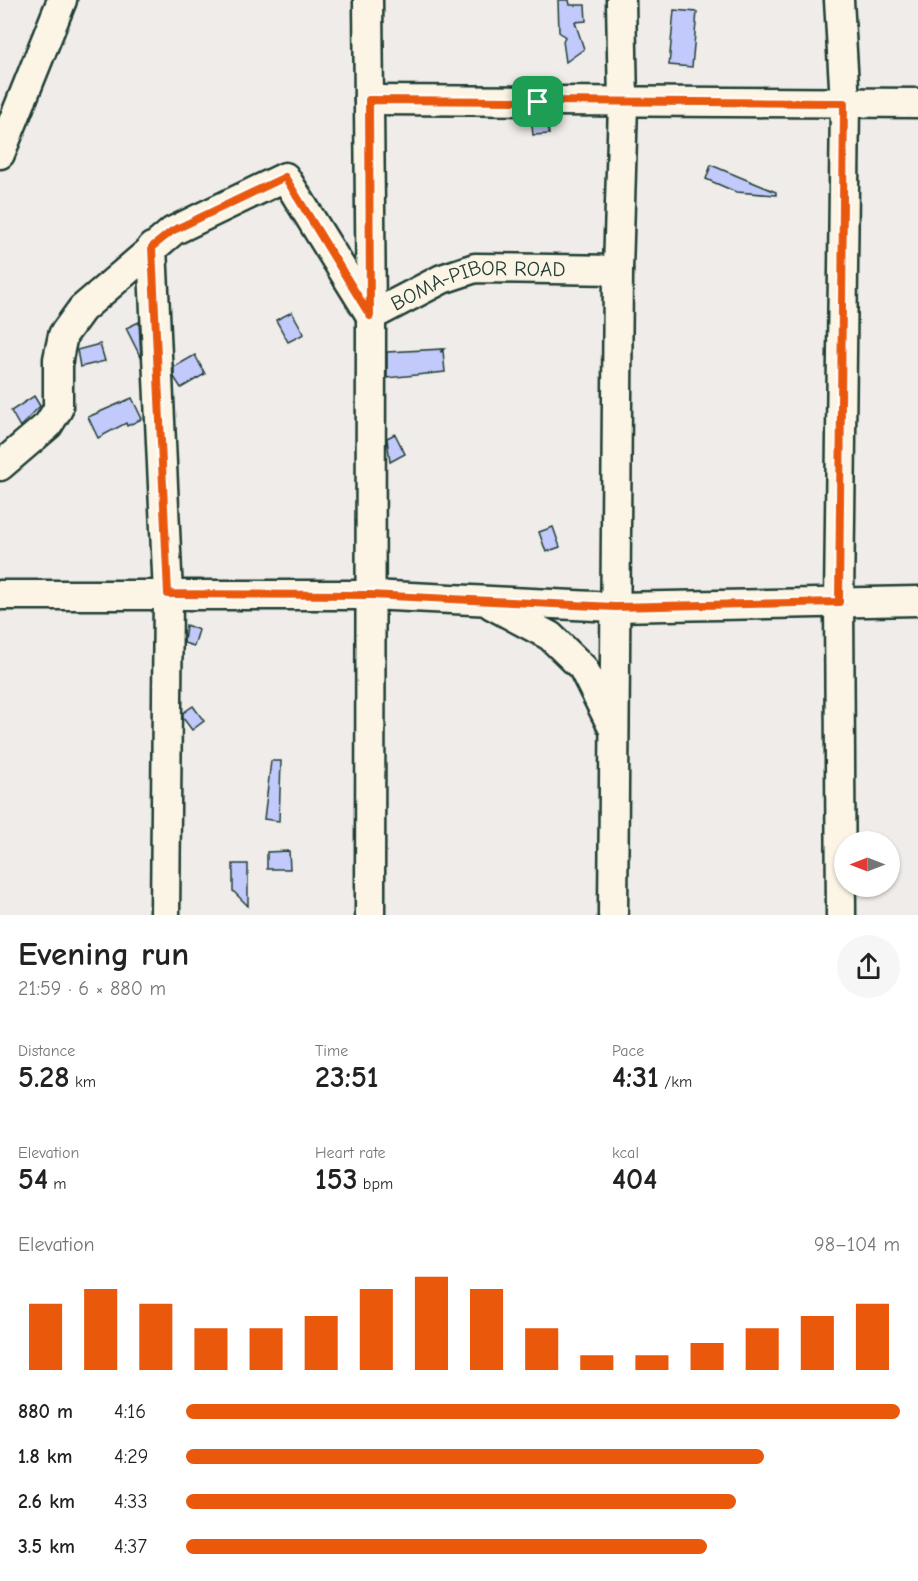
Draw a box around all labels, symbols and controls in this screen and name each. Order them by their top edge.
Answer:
pin [512,76,563,127]
icon: arrive [521,85,554,118]
street label: BOMA-PIBOR ROAD [387,255,566,316]
north arrow [834,831,900,897]
map controls [834,831,900,897]
text: Evening run [18,935,189,973]
button: share [837,935,900,998]
text: 21:59 · 6 × 880 m [18,977,166,1000]
text: Distance [18,1042,75,1060]
text: Time [315,1042,348,1060]
text: Pace [612,1042,644,1060]
text: 5.28 [18,1060,70,1095]
text: 23:51 [315,1060,379,1095]
text: 4:31 [612,1060,659,1095]
text: km [70,1073,96,1091]
text: /km [659,1073,692,1091]
text: Elevation [18,1144,79,1162]
text: Heart rate [315,1144,386,1162]
text: kcal [612,1144,639,1162]
text: 54 [18,1162,48,1197]
text: 153 [315,1162,358,1197]
text: 404 [612,1162,657,1197]
text: m [48,1175,67,1193]
text: bpm [358,1175,393,1193]
text: Elevation [18,1233,95,1256]
text: 98–104 m [814,1233,900,1256]
text: 880 m [18,1400,73,1423]
text: 4:16 [114,1400,146,1423]
text: 1.8 km [18,1445,73,1468]
text: 4:29 [114,1445,148,1468]
text: 2.6 km [18,1490,75,1513]
text: 4:33 [114,1490,148,1513]
text: 3.5 km [18,1535,75,1558]
text: 4:37 [114,1535,147,1558]

